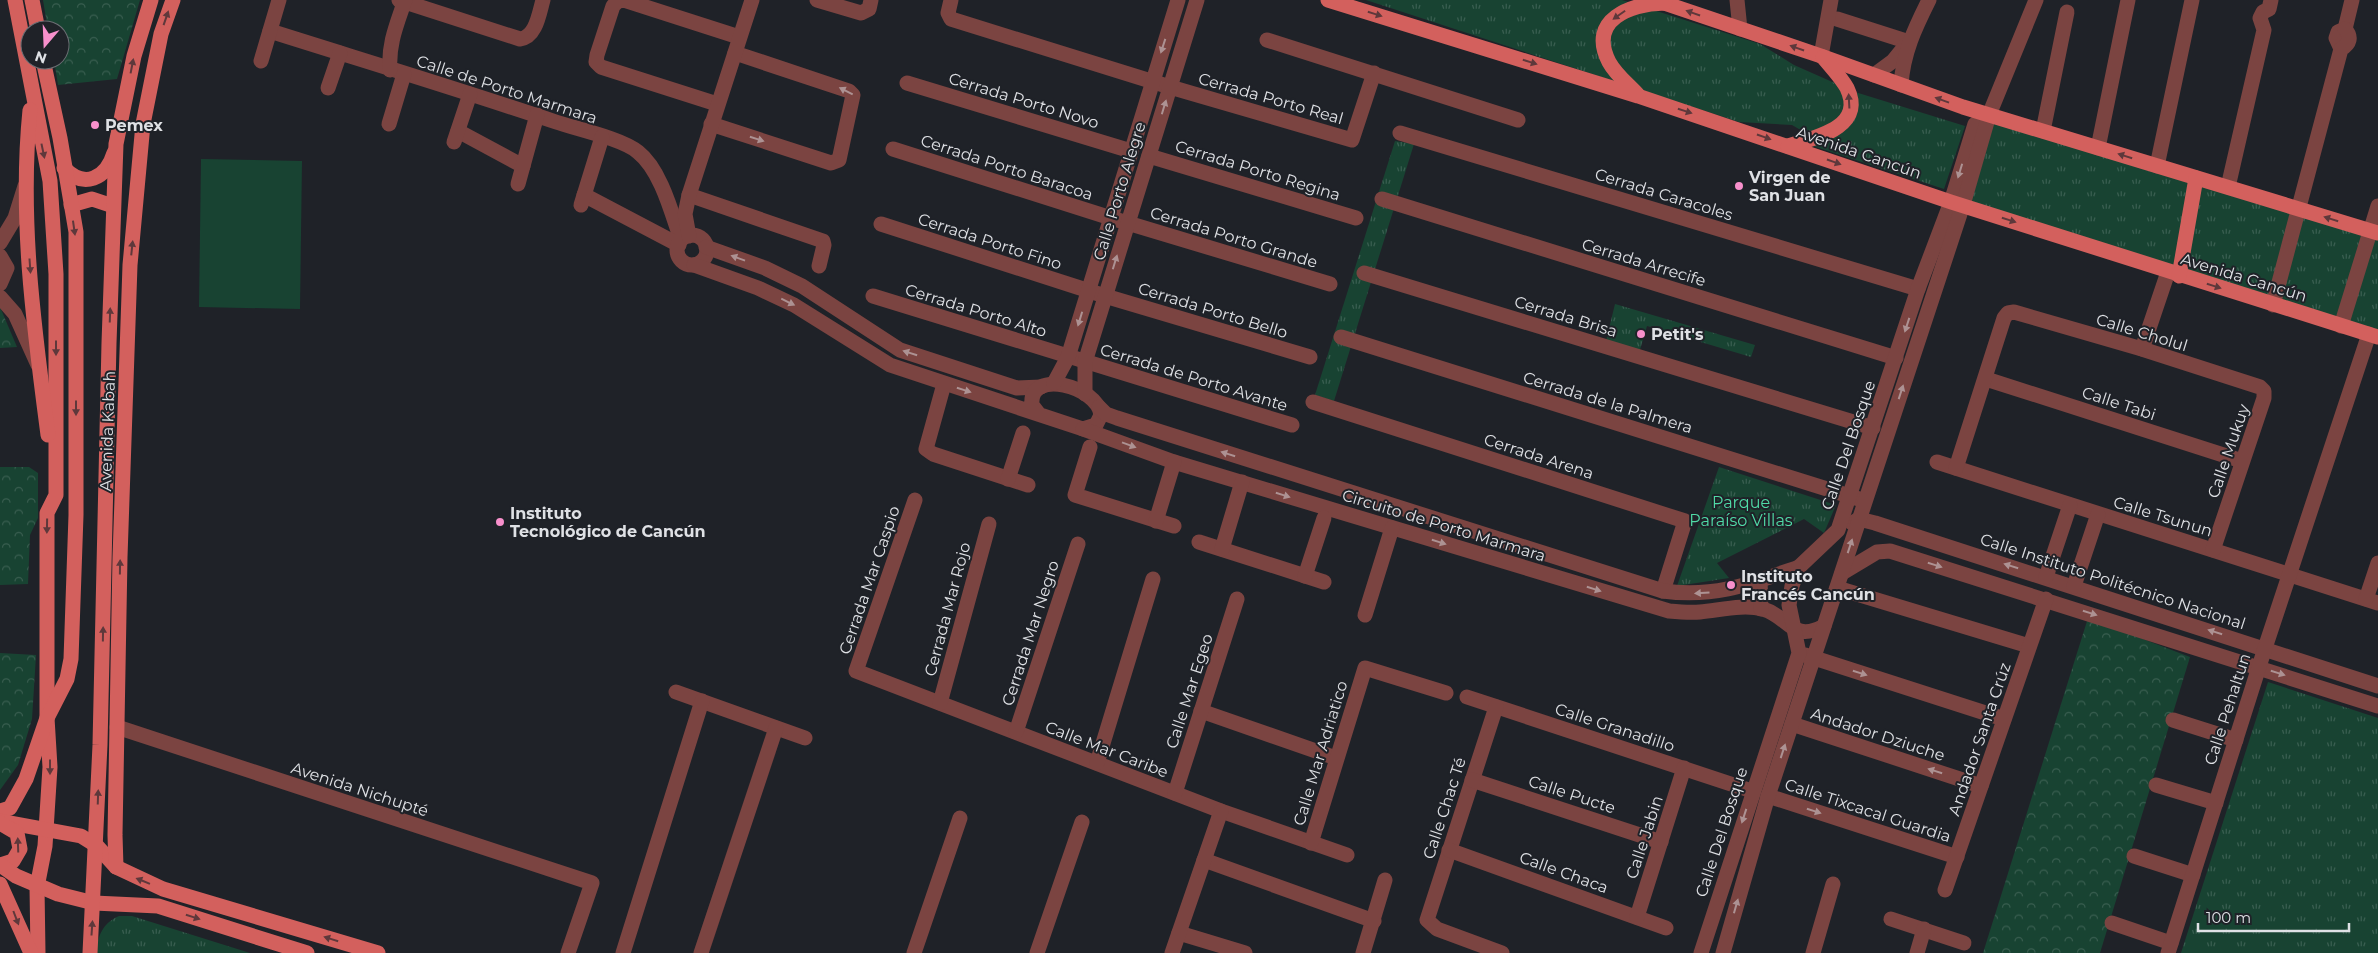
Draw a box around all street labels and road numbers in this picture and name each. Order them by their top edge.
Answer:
street label: Calle de Porto Marmara [414,51,600,128]
street label: Cerrada Porto Novo [946,69,1101,132]
street label: Cerrada Porto Real [1196,69,1345,128]
street label: Calle Porto Alegre [1089,120,1150,263]
street label: Avenida Cancún [1794,122,1924,183]
street label: Cerrada Porto Baracoa [918,131,1095,204]
street label: Cerrada Porto Regina [1173,136,1343,205]
street label: Cerrada Caracoles [1593,164,1735,225]
street label: Cerrada Porto Grande [1148,203,1320,272]
street label: Cerrada Porto Fino [915,209,1064,274]
street label: Cerrada Arrecife [1580,235,1708,290]
street label: Avenida Cancún [2179,249,2309,306]
street label: Cerrada Porto Bello [1136,279,1290,342]
street label: Cerrada Porto Alto [903,280,1049,341]
street label: Cerrada Brisa [1512,292,1620,341]
street label: Calle Cholul [2094,310,2190,355]
street label: Cerrada de Porto Avante [1098,340,1290,415]
street label: Cerrada de la Palmera [1521,368,1695,437]
street label: Avenida Kabah [96,371,119,492]
street label: Calle Del Bosque [1817,378,1880,512]
street label: Calle Tabi [2080,383,2158,424]
street label: Calle Mukuy [2204,401,2254,501]
street label: Cerrada Arena [1482,430,1596,483]
street label: Circuito de Porto Marmara [1340,485,1548,566]
street label: Calle Tsunun [2111,492,2215,541]
street label: Cerrada Mar Caspio [835,504,904,657]
street label: Calle Instituto Politécnico Nacional [1978,529,2248,633]
street label: Cerrada Mar Rojo [920,540,975,678]
street label: Cerrada Mar Negro [998,558,1063,708]
street label: Calle Mar Egeo [1162,631,1217,751]
street label: Calle Pehaltun [2200,651,2255,768]
street label: Andador Santa Crúz [1944,660,2015,818]
street label: Calle Mar Adriatico [1289,678,1352,828]
street label: Calle Granadillo [1553,699,1677,756]
street label: Andador Dziuche [1808,704,1947,765]
street label: Calle Mar Caribe [1043,717,1171,782]
street label: Calle Chac Té [1419,755,1470,861]
street label: Avenida Nichupté [289,758,431,821]
street label: Calle Del Bosque [1691,765,1751,900]
street label: Calle Pucte [1526,771,1618,817]
street label: Calle Tixcacal Guardia [1782,775,1953,846]
street label: Calle Jabin [1622,793,1667,881]
street label: Calle Chaca [1517,848,1611,897]

